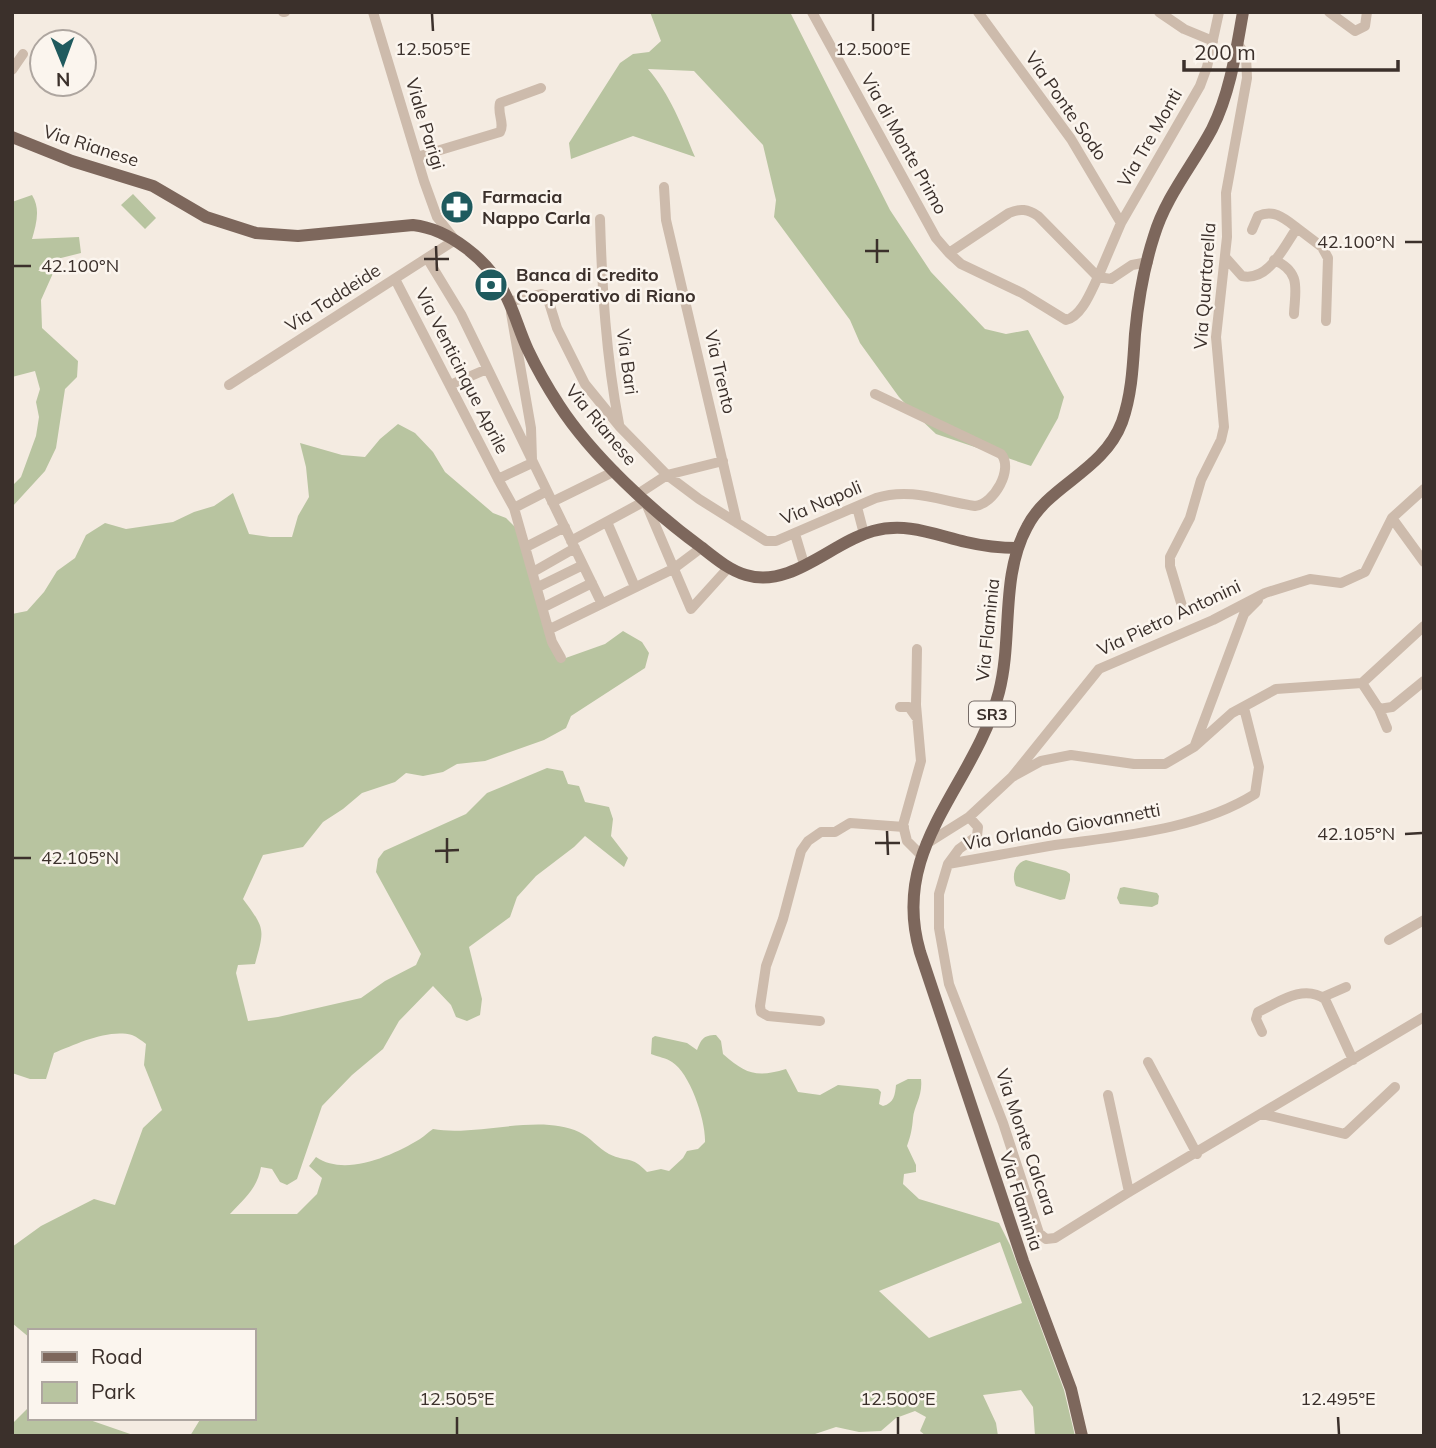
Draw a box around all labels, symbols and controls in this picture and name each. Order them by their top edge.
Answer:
north arrow [28,28,98,98]
scale bar [1184,28,1398,72]
text: 12.505°E [395,37,471,60]
text: 12.500°E [835,37,911,60]
text: 200 m [1194,39,1256,65]
street label: Via Ponte Sodo [1020,47,1112,165]
text: N [56,68,71,92]
street label: Via di Monte Primo [856,69,953,218]
street label: Viale Parigi [401,75,450,172]
street label: Via Tre Monti [1112,85,1187,191]
street label: Via Rianese [41,119,142,172]
place label: Farmacia Nappo Carla [482,185,591,229]
pharmacy icon: Farmacia Nappo Carla [438,188,476,226]
street label: Via Quartarella [1189,222,1220,350]
text: 42.100°N [1317,230,1395,253]
text: 42.100°N [41,254,119,277]
street label: Via Taddeide [281,258,385,337]
place label: Banca di Credito Cooperativo di Riano [516,263,696,307]
bank icon: Banca di Credito Cooperativo di Riano [472,266,510,304]
street label: Via Venticinque Aprile [411,284,514,458]
street label: Via Bari [611,328,643,396]
street label: Via Trento [700,328,741,416]
street label: Via Rianese [561,379,642,470]
street label: Via Napoli [777,475,865,530]
street label: Via Pietro Antonini [1093,574,1244,661]
street label: Via Flaminia [971,577,1004,682]
road number: SR3 [969,702,1015,726]
street label: Via Orlando Giovannetti [962,798,1162,855]
text: 42.105°N [1317,822,1395,845]
text: 42.105°N [41,846,119,869]
street label: Via Monte Calcara [991,1066,1062,1218]
street label: Via Flaminia [995,1148,1048,1254]
legend [28,1329,256,1420]
text: Road [91,1343,142,1369]
text: Park [91,1378,135,1404]
text: 12.505°E [419,1387,495,1410]
text: 12.500°E [860,1387,936,1410]
text: 12.495°E [1300,1387,1376,1410]

